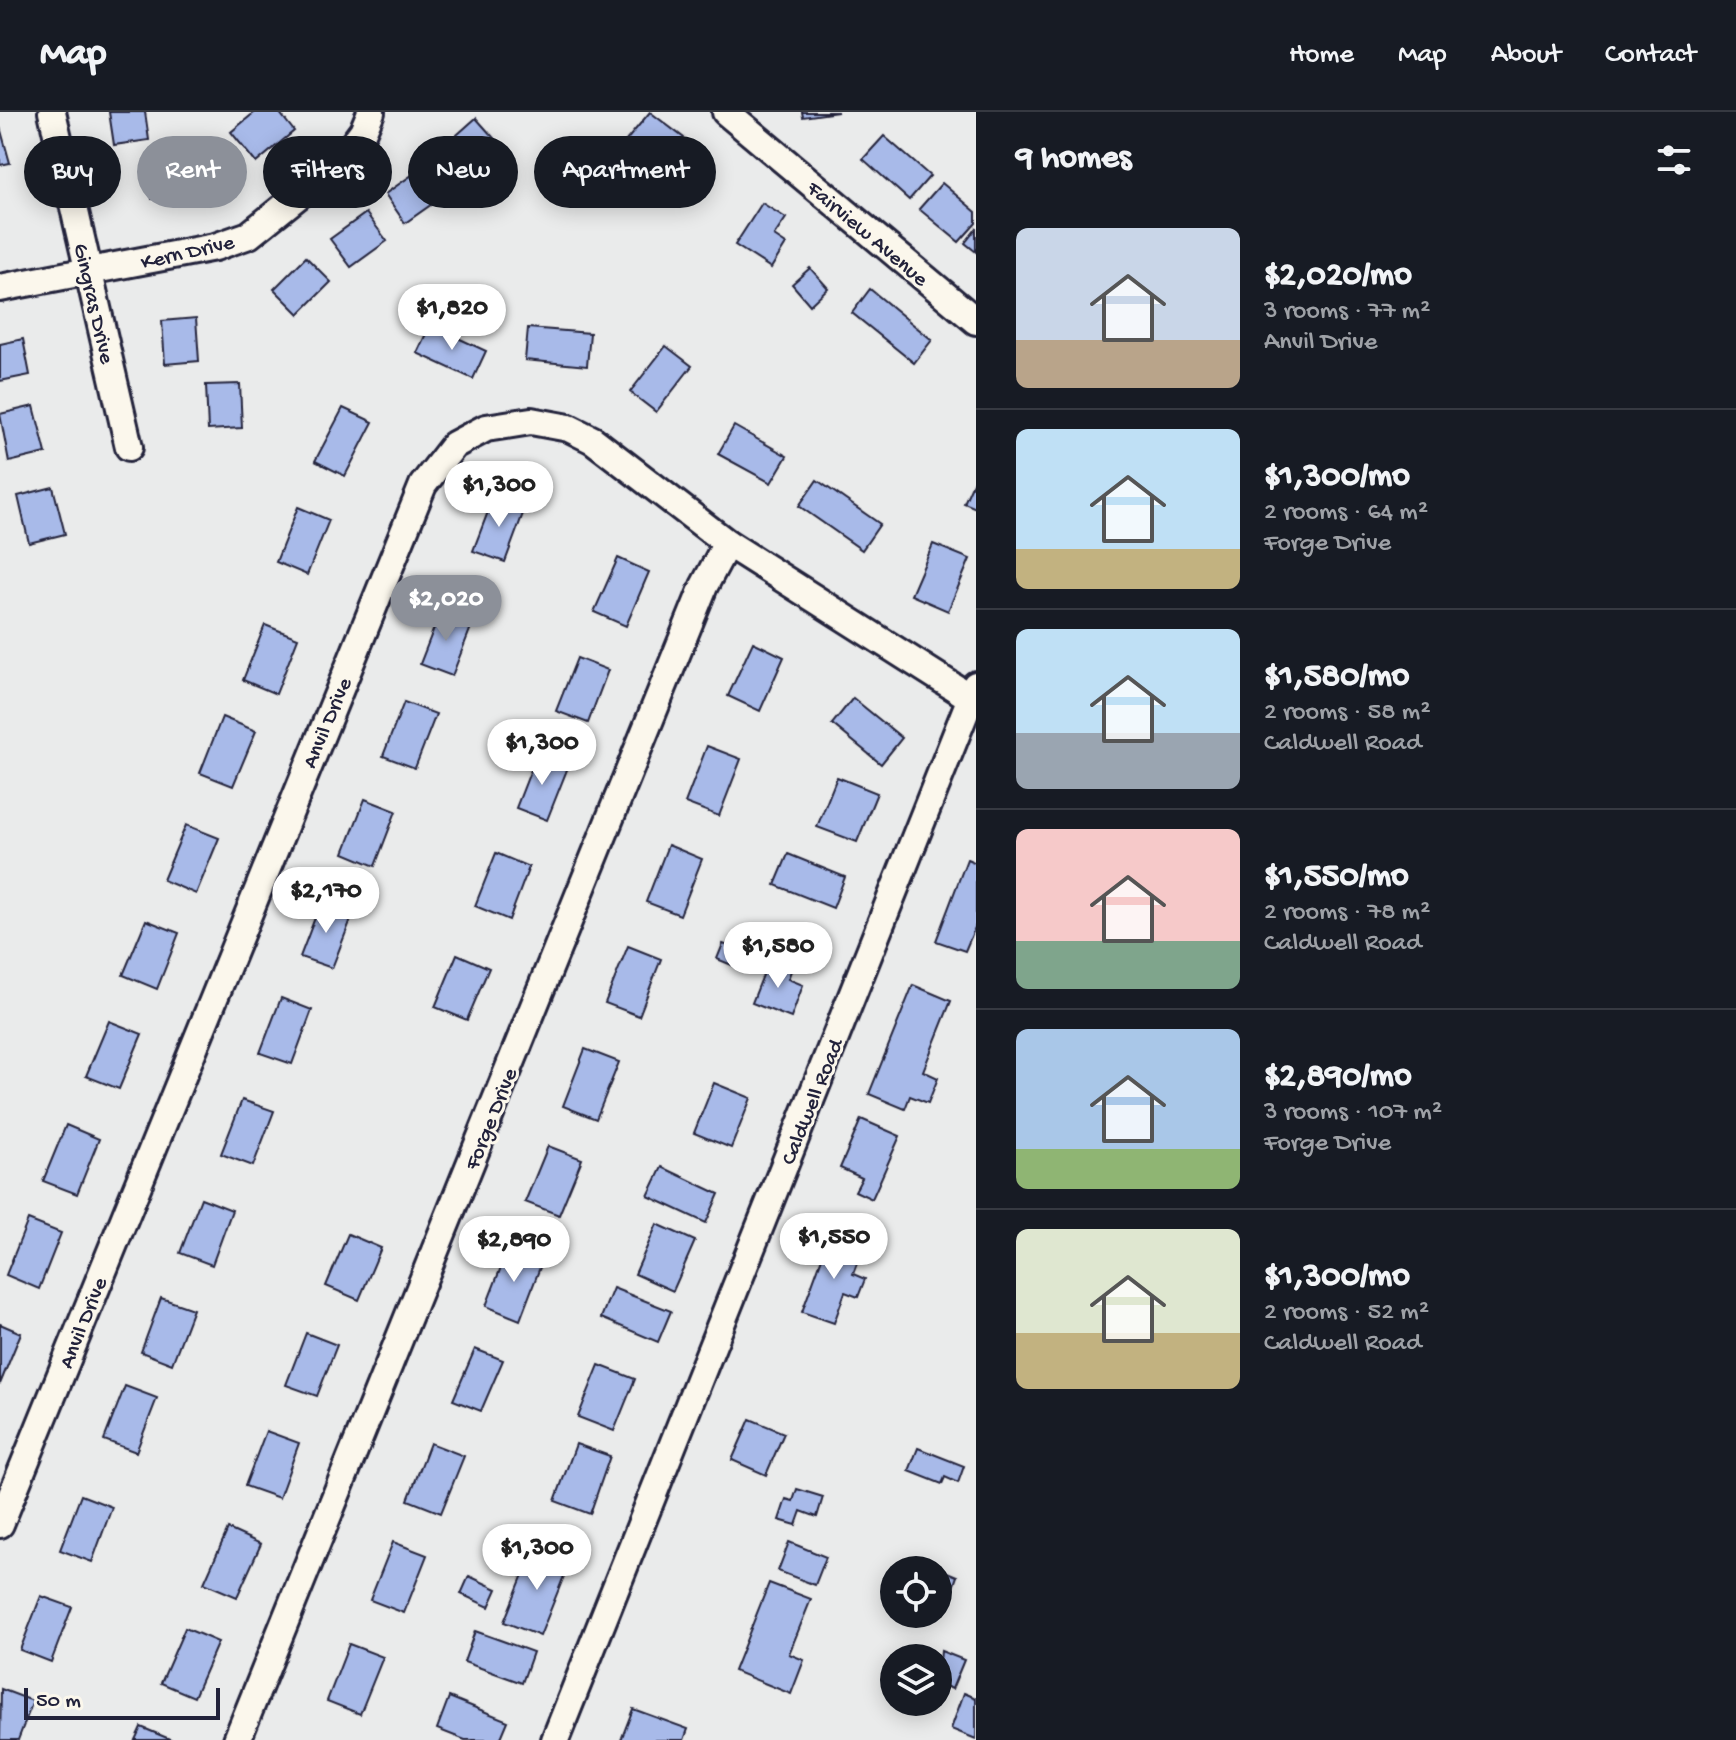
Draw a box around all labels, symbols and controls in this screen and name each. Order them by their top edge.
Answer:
text: Map [40,33,106,77]
text: Home [1289,39,1354,72]
text: Map [1398,39,1447,72]
text: About [1491,39,1561,72]
text: Contact [1605,39,1696,72]
chip: Buy [24,136,121,208]
chip: Rent [137,136,247,208]
chip: Filters [263,136,392,208]
chip: New [408,136,518,208]
chip: Apartment [534,136,716,208]
icon: filters [1652,138,1696,182]
text: 9 homes [1016,140,1131,180]
street label: Fairview Avenue [800,176,933,294]
street label: Kern Drive [139,230,238,277]
street label: Gingras Drive [66,241,119,367]
text: $2,020/mo [1264,257,1412,297]
icon: home [1080,260,1176,356]
pin: $1,820 [387,284,517,352]
text: $1,820 [416,294,488,325]
text: 3 rooms · 77 m² [1264,297,1430,328]
text: Anvil Drive [1264,328,1377,359]
text: $1,300/mo [1264,458,1410,498]
pin: $1,300 [434,461,564,529]
icon: home [1080,461,1176,557]
text: $1,300 [462,471,536,502]
text: 2 rooms · 64 m² [1264,498,1428,529]
text: Forge Drive [1264,529,1391,560]
pin: $2,020 [381,575,511,643]
text: $2,020 [409,585,483,616]
text: $1,580/mo [1264,658,1409,698]
icon: home [1080,661,1176,757]
street label: Anvil Drive [298,674,360,773]
text: 2 rooms · 58 m² [1264,698,1430,729]
pin: $1,300 [477,719,607,787]
text: $1,300 [505,729,579,760]
text: Caldwell Road [1264,729,1421,760]
text: $1,550/mo [1264,858,1409,898]
icon: home [1080,861,1176,957]
pin: $2,170 [261,867,391,935]
text: $2,170 [290,877,362,908]
text: 2 rooms · 78 m² [1264,898,1430,929]
pin: $1,580 [713,922,843,990]
text: Caldwell Road [1264,929,1421,960]
text: $1,580 [741,932,815,963]
street label: Caldwell Road [777,1034,852,1169]
text: $2,890/mo [1264,1058,1412,1098]
icon: home [1080,1061,1176,1157]
street label: Forge Drive [460,1064,525,1175]
text: 3 rooms · 107 m² [1264,1098,1442,1129]
text: Forge Drive [1264,1129,1391,1160]
pin: $1,550 [769,1213,899,1281]
pin: $2,890 [449,1216,579,1284]
text: $1,550 [798,1223,870,1254]
text: $2,890 [477,1226,551,1257]
text: $1,300/mo [1264,1258,1410,1298]
icon: home [1080,1261,1176,1357]
street label: Anvil Drive [55,1274,115,1373]
text: 2 rooms · 52 m² [1264,1298,1429,1329]
text: Caldwell Road [1264,1329,1421,1360]
pin: $1,300 [472,1524,602,1592]
text: $1,300 [500,1534,574,1565]
map controls [880,1556,952,1716]
button: locate [880,1556,952,1628]
button: layers [880,1644,952,1716]
scale bar [24,1684,220,1720]
text: 50 m [36,1689,81,1715]

